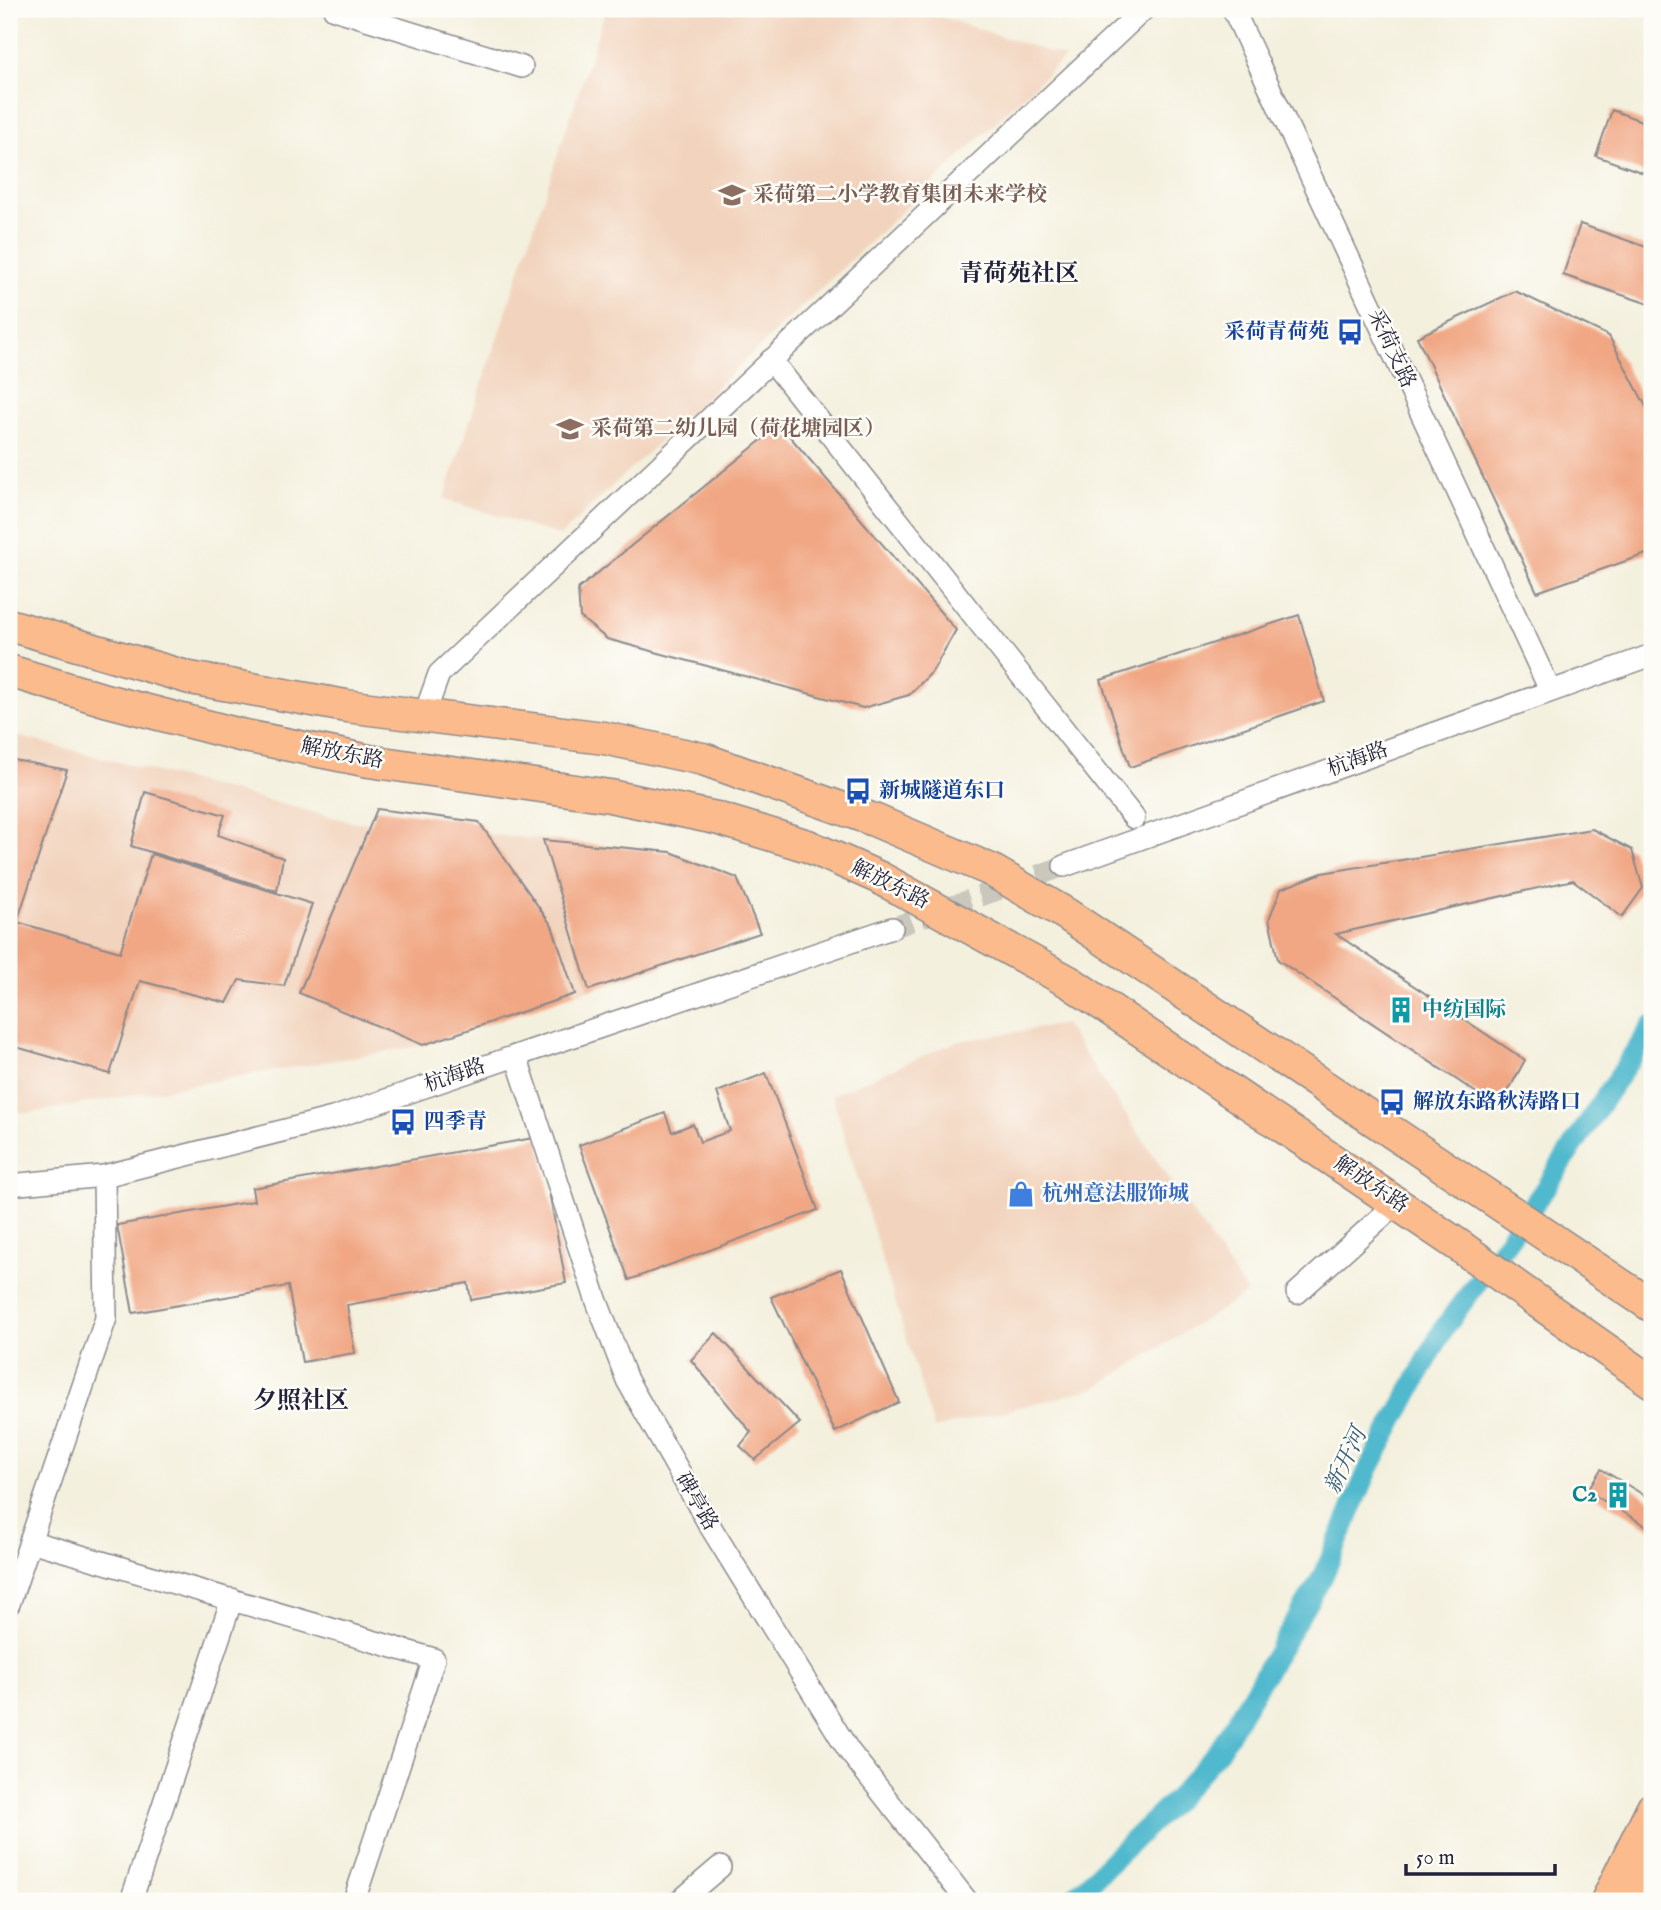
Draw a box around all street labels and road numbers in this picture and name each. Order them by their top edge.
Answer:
street label: 采荷支路 [1361,305,1421,393]
street label: 解放东路 [298,733,386,775]
street label: 杭海路 [1324,737,1392,783]
street label: 解放东路 [846,854,934,916]
street label: 杭海路 [421,1053,489,1099]
street label: 解放东路 [1329,1150,1413,1220]
street label: 碑亭路 [669,1468,723,1536]

